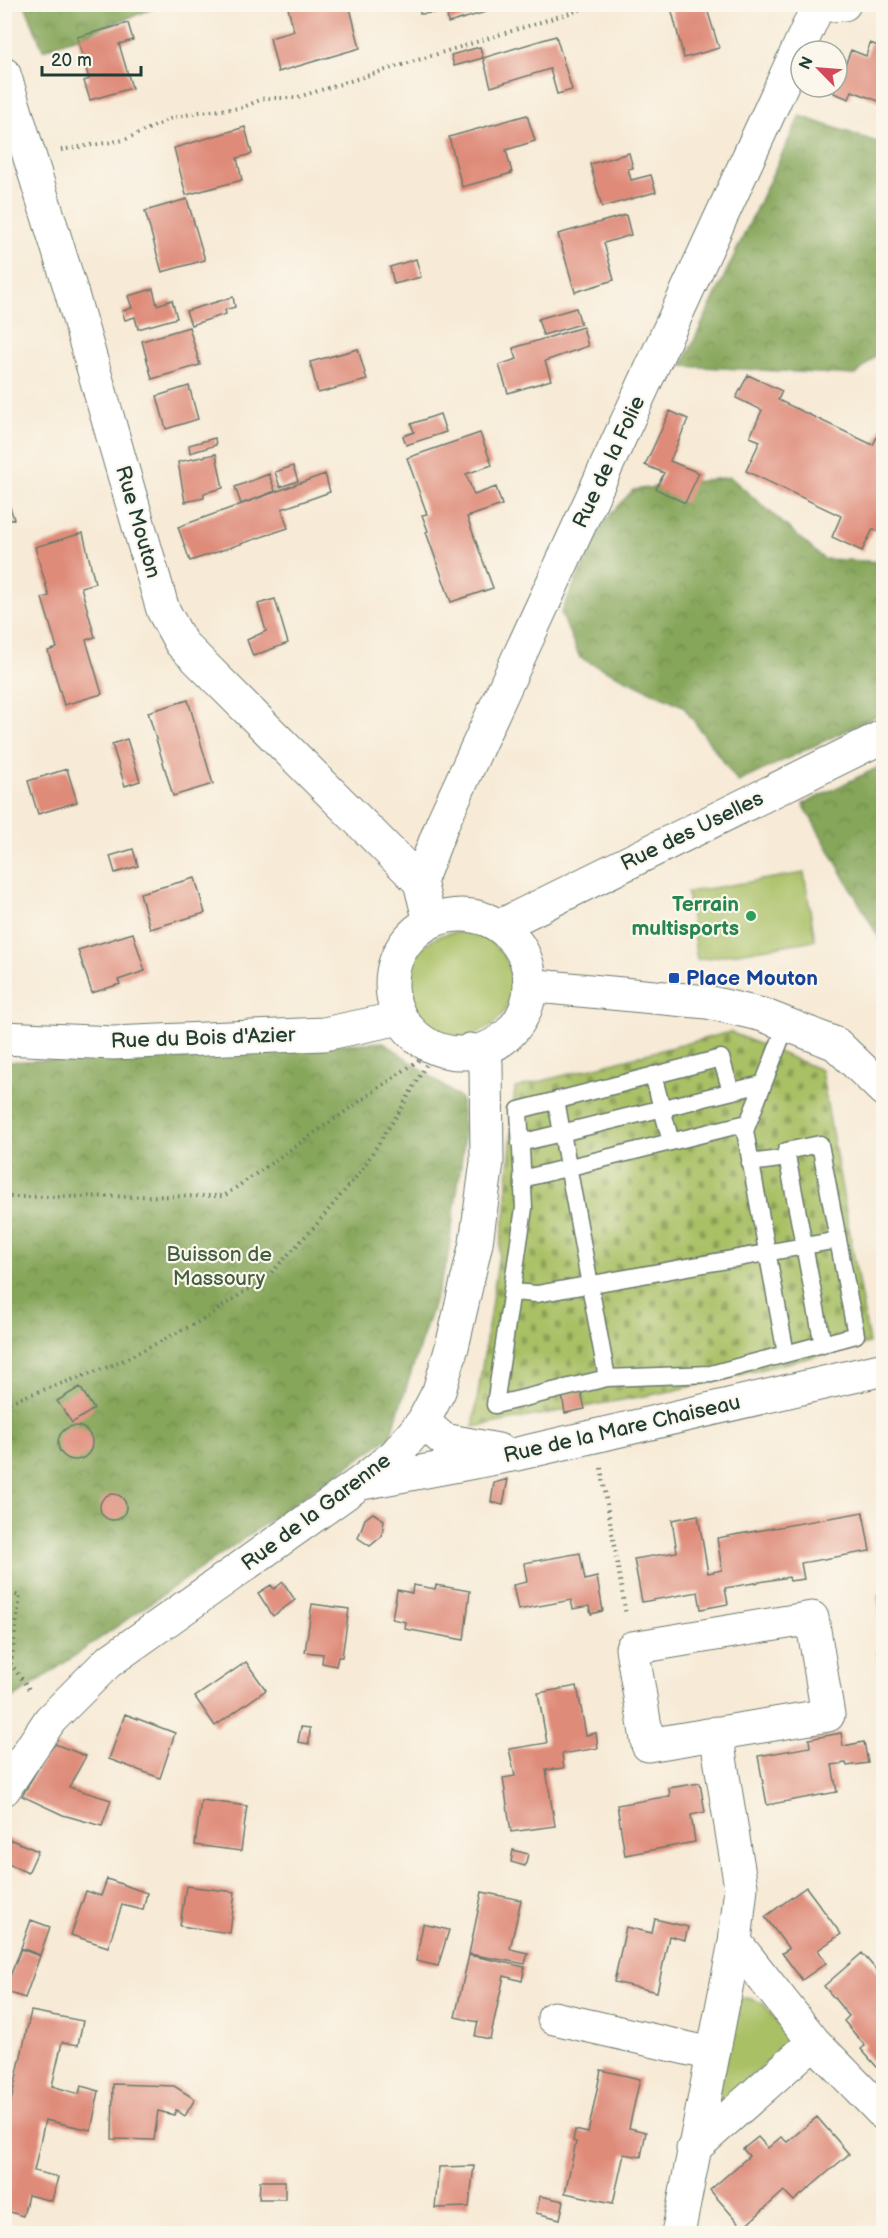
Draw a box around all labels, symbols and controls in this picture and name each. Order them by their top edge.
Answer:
scale bar [42,39,141,77]
north arrow [789,39,849,99]
text: 20 m [51,50,92,71]
text: N [796,54,818,73]
street label: Rue de la Folie [567,392,651,532]
street label: Rue Mouton [110,463,166,581]
street label: Rue des Uselles [617,786,767,876]
place label: Terrain multisports [632,892,739,941]
marker: Terrain multisports [744,909,758,923]
place label: Place Mouton [686,966,818,991]
marker: Place Mouton [667,971,681,985]
street label: Rue du Bois d'Azier [110,1022,296,1054]
park label: Buisson de Massoury [166,1242,272,1291]
street label: Rue de la Mare Chaiseau [501,1390,743,1468]
street label: Rue de la Garenne [236,1448,396,1576]

